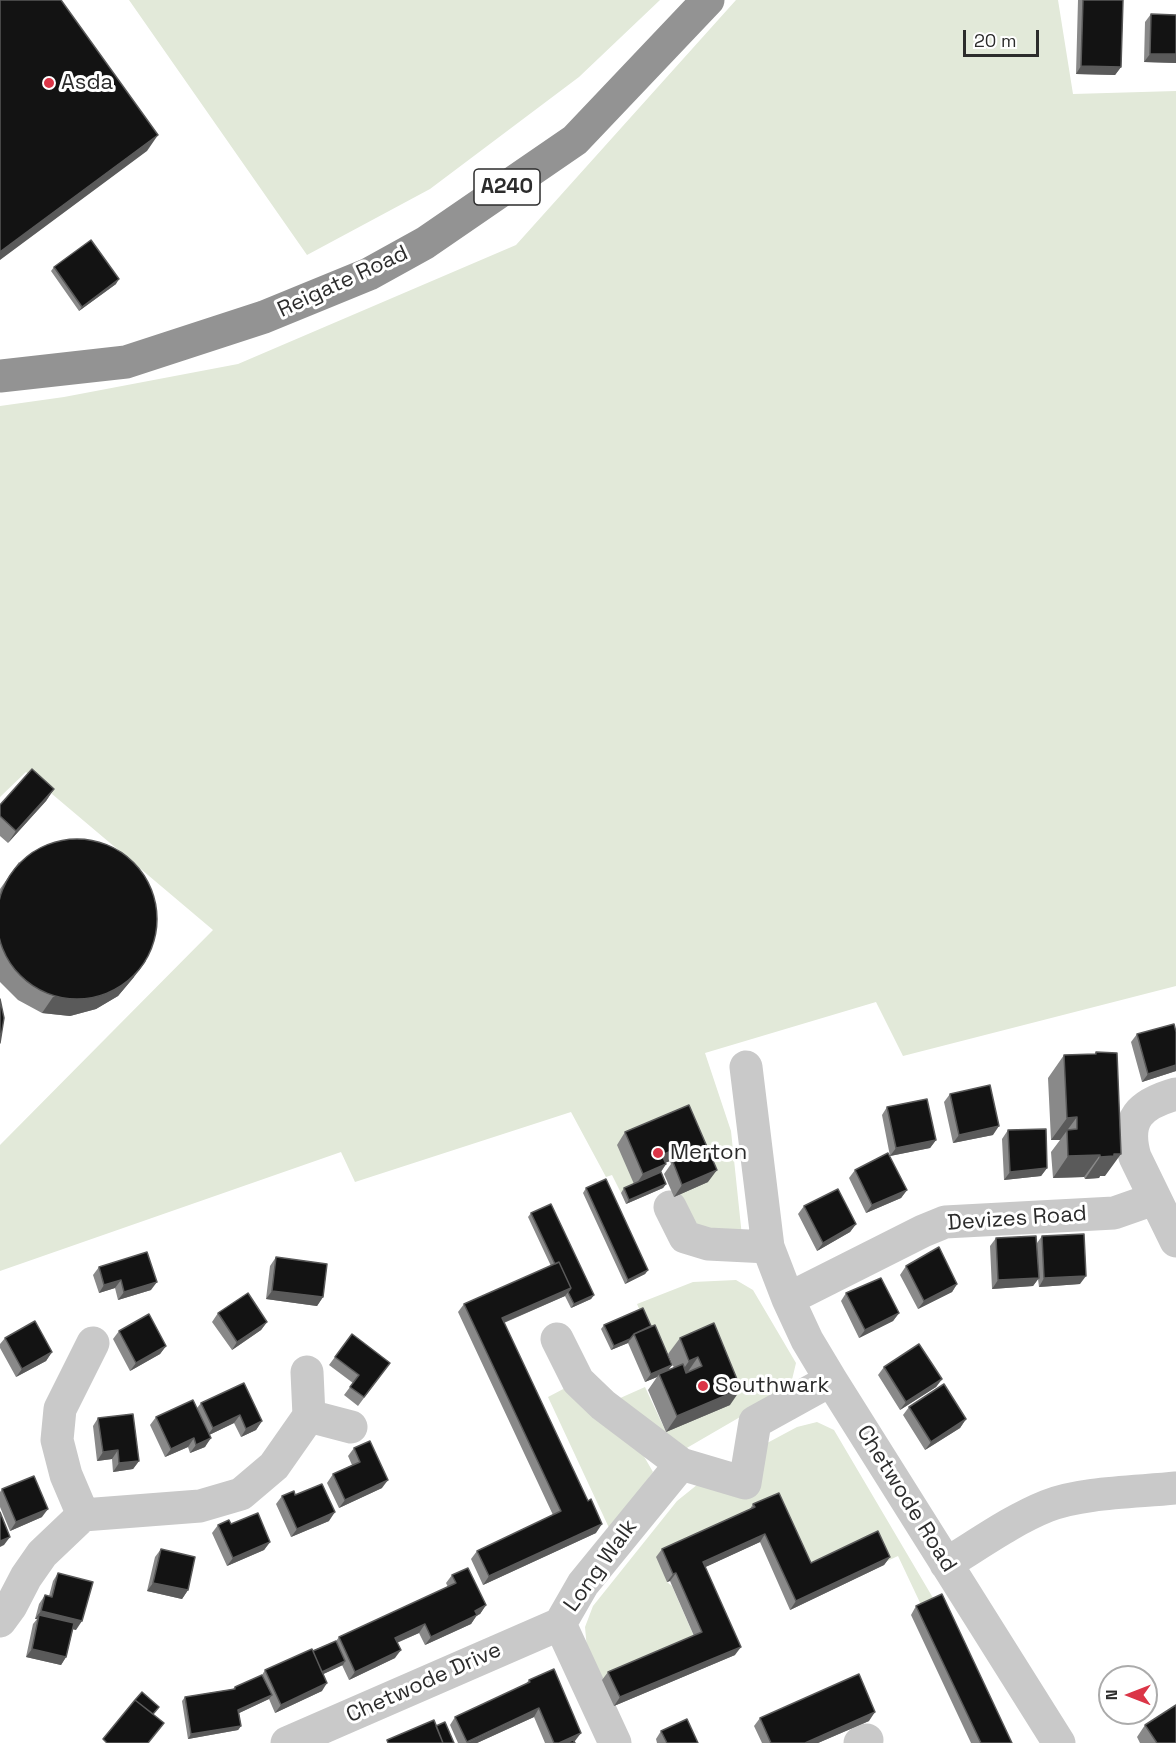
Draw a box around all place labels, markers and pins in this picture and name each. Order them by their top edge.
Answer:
place label: Asda [61,70,113,96]
marker: Asda [42,76,56,90]
place label: Merton [670,1140,747,1166]
marker: Merton [651,1146,665,1160]
place label: Southwark [715,1373,829,1399]
marker: Southwark [696,1379,710,1393]

